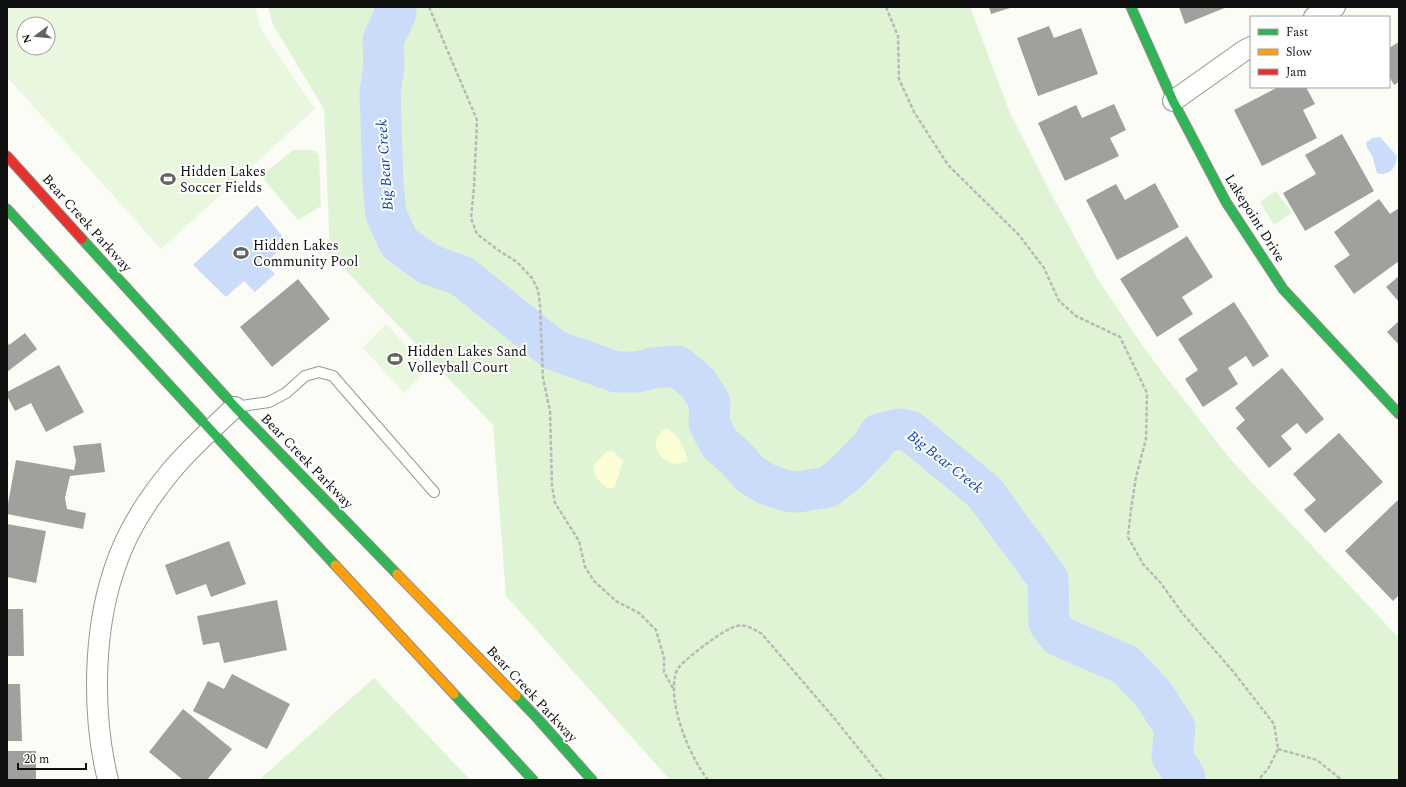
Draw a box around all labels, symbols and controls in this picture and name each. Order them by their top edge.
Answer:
north arrow [16,16,56,56]
legend [1250,16,1390,88]
text: Fast [1286,23,1308,42]
text: N [17,32,36,45]
text: Slow [1286,43,1312,62]
text: Jam [1286,63,1307,82]
water label: Big Bear Creek [370,119,400,211]
place label: Hidden Lakes Soccer Fields [180,161,266,198]
street label: Bear Creek Parkway [37,169,138,278]
sports icon: Hidden Lakes Soccer Fields [159,170,177,188]
street label: Lakepoint Drive [1219,170,1291,266]
place label: Hidden Lakes Community Pool [253,235,358,272]
sports icon: Hidden Lakes Community Pool [232,244,250,262]
place label: Hidden Lakes Sand Volleyball Court [407,341,527,378]
sports icon: Hidden Lakes Sand Volleyball Court [386,350,404,368]
street label: Bear Creek Parkway [256,409,359,514]
water label: Big Bear Creek [902,425,988,499]
street label: Bear Creek Parkway [481,641,583,748]
scale bar [18,745,86,771]
text: 20 m [24,750,49,769]

